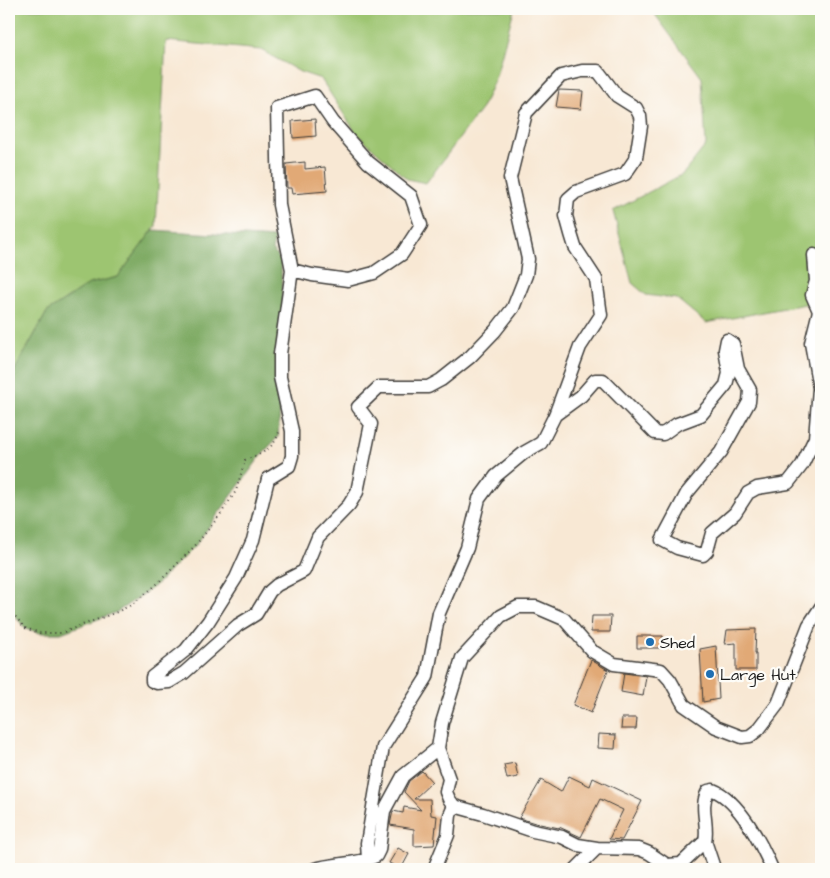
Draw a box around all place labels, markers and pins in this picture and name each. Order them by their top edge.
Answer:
place label: Shed [660,632,695,654]
marker: Shed [644,636,656,648]
place label: Large Hut [720,664,796,687]
marker: Large Hut [704,668,716,680]

